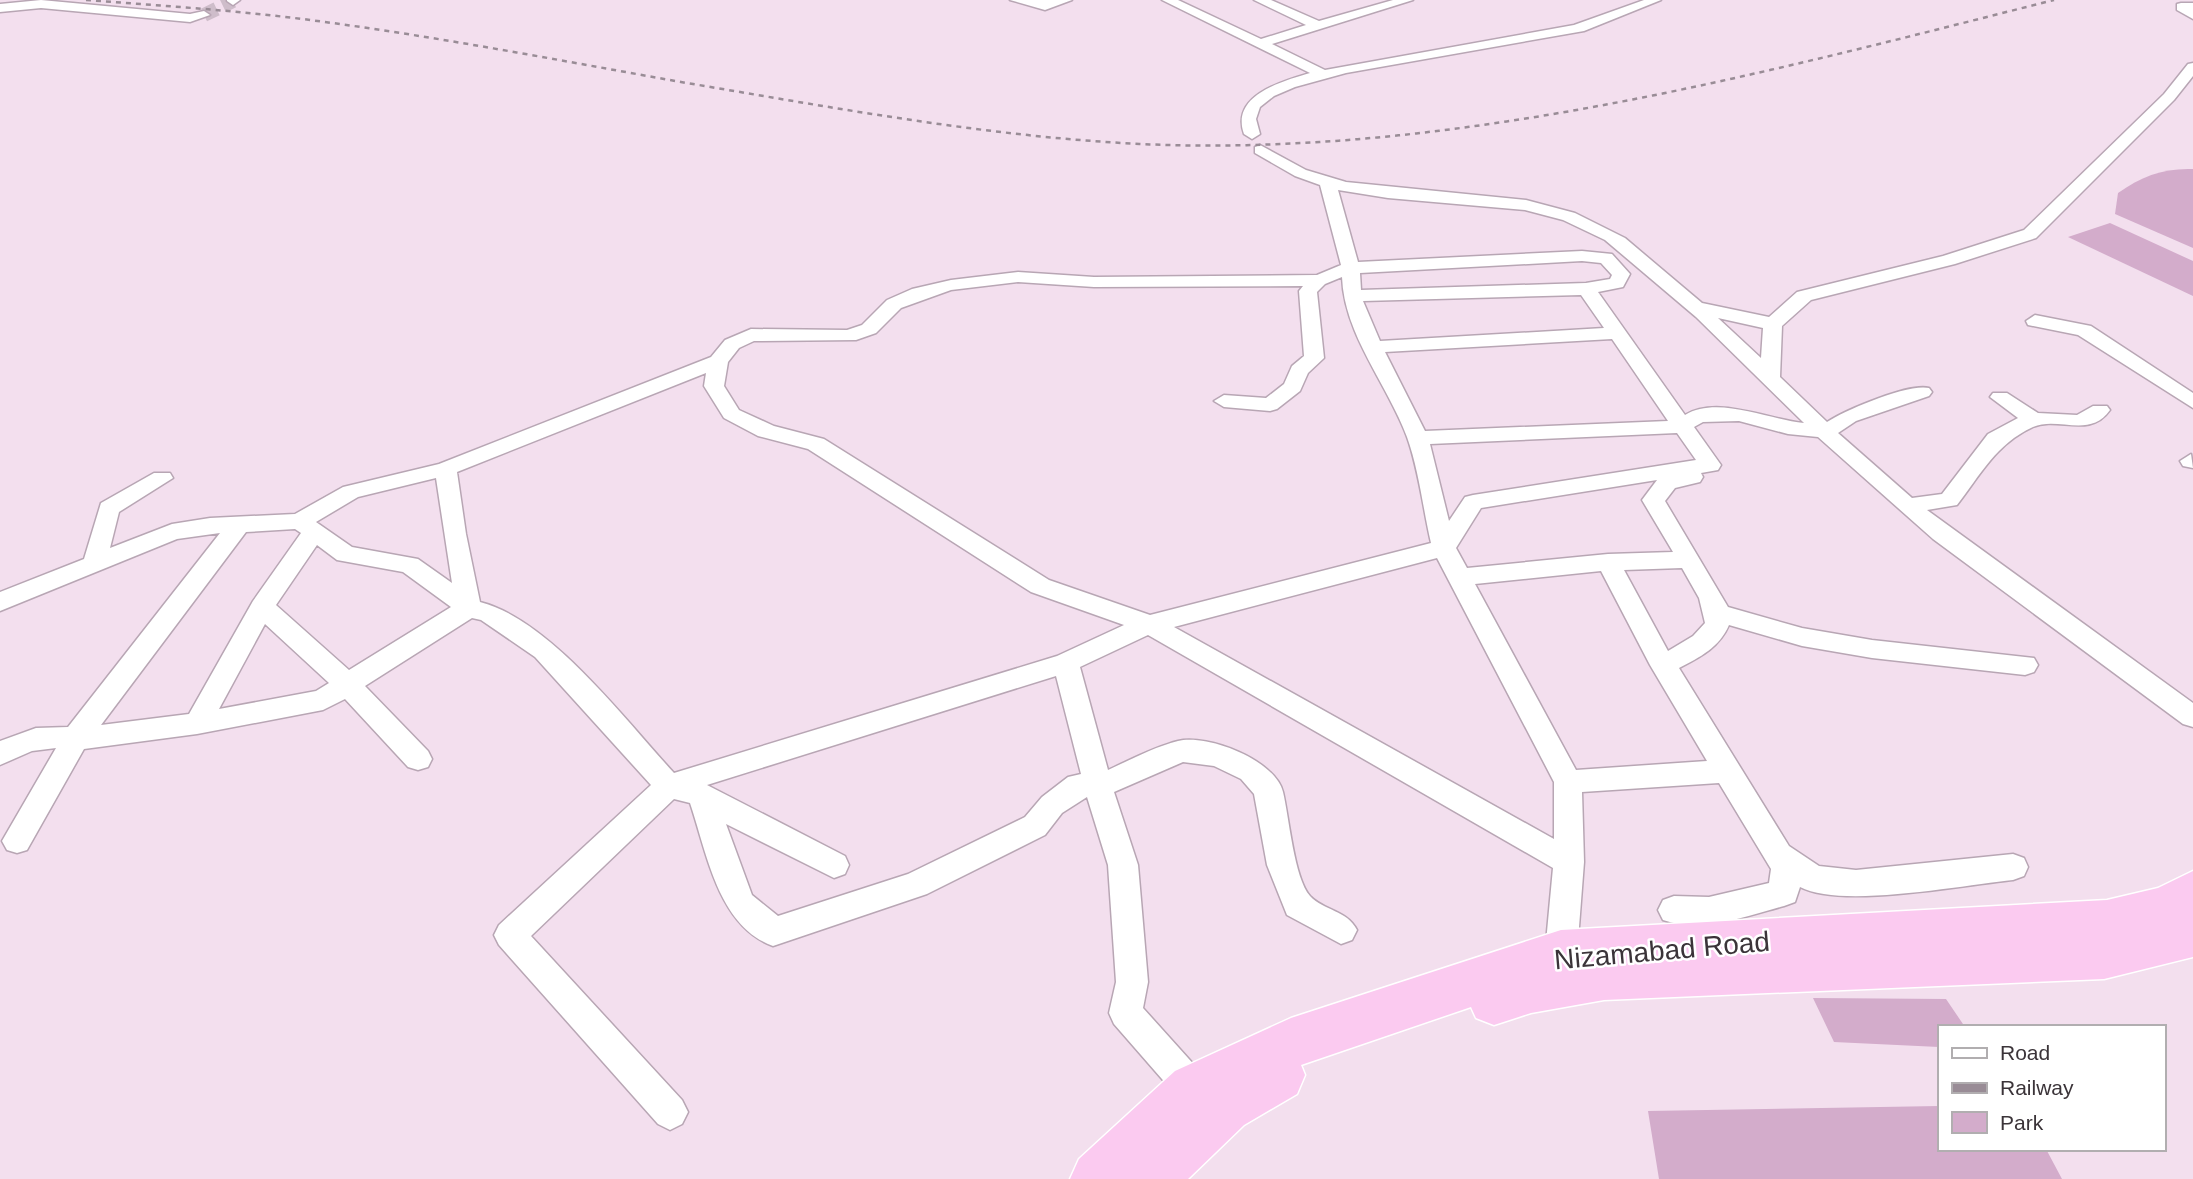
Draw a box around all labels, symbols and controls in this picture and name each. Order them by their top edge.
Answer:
street label: Nizamabad Road [1553,926,1771,975]
legend [1938,1025,2165,1151]
text: Road [2000,1041,2050,1064]
text: Railway [2000,1076,2074,1099]
text: Park [2000,1111,2044,1134]

